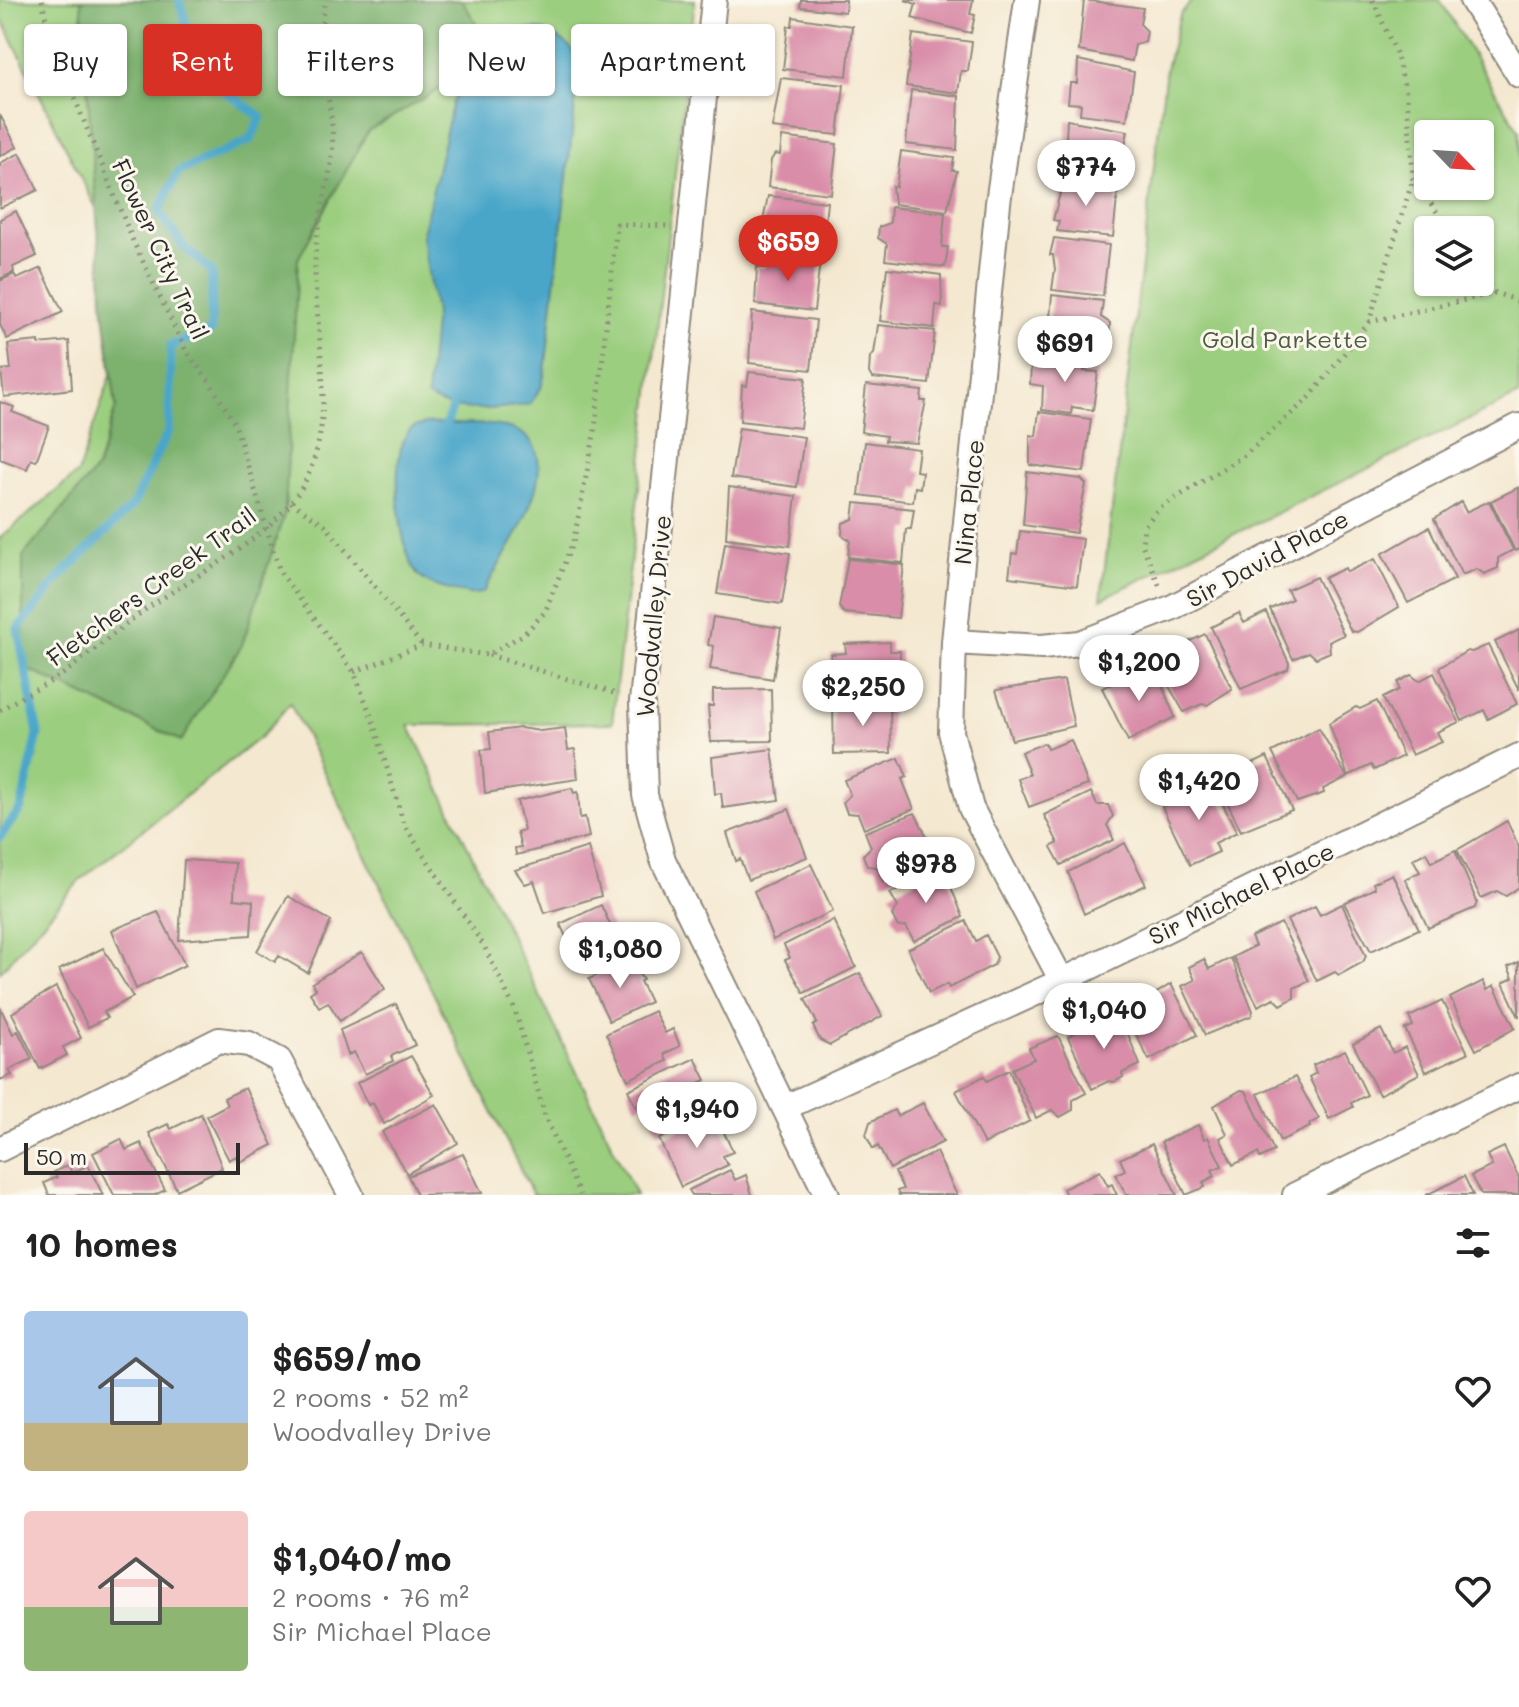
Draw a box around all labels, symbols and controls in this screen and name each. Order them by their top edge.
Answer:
chip: Buy [24,24,127,96]
chip: Rent [143,24,262,96]
chip: Filters [278,24,423,96]
chip: New [439,24,555,96]
chip: Apartment [571,24,775,96]
north arrow [1414,120,1494,200]
map controls [1414,120,1494,296]
pin: $774 [1039,140,1133,208]
text: $774 [1055,149,1117,183]
street label: Flower City Trail [106,154,216,344]
pin: $659 [741,215,835,283]
button: layers [1414,216,1494,296]
text: $659 [757,224,819,258]
pin: $691 [1018,316,1112,384]
park label: Gold Parkette [1202,323,1368,354]
text: $691 [1036,325,1094,359]
street label: Nina Place [946,438,990,566]
street label: Fletchers Creek Trail [40,499,262,673]
street label: Sir David Place [1180,502,1354,614]
street label: Woodvalley Drive [629,514,677,718]
pin: $1,200 [1074,635,1204,703]
text: $1,200 [1097,644,1181,678]
pin: $2,250 [798,660,928,728]
text: $2,250 [820,669,906,703]
pin: $1,420 [1134,754,1264,822]
text: $1,420 [1157,763,1241,797]
street label: Sir Michael Place [1143,835,1339,951]
pin: $978 [879,837,973,905]
text: $978 [895,846,957,880]
pin: $1,080 [555,922,685,990]
text: $1,080 [577,931,663,965]
pin: $1,040 [1039,983,1169,1051]
text: $1,040 [1061,992,1147,1026]
pin: $1,940 [632,1082,762,1150]
text: $1,940 [655,1091,739,1125]
scale bar [24,1139,240,1175]
text: 50 m [36,1142,87,1171]
text: 10 homes [24,1221,178,1266]
icon: filters [1451,1221,1495,1265]
text: $659/mo [272,1335,421,1380]
icon: home [88,1343,184,1439]
icon: heart [1451,1369,1495,1413]
text: 2 rooms · 52 m² [272,1380,469,1414]
text: Woodvalley Drive [272,1414,492,1448]
text: $1,040/mo [272,1535,451,1580]
icon: home [88,1543,184,1639]
icon: heart [1451,1569,1495,1613]
text: 2 rooms · 76 m² [272,1580,469,1614]
text: Sir Michael Place [272,1614,492,1648]

